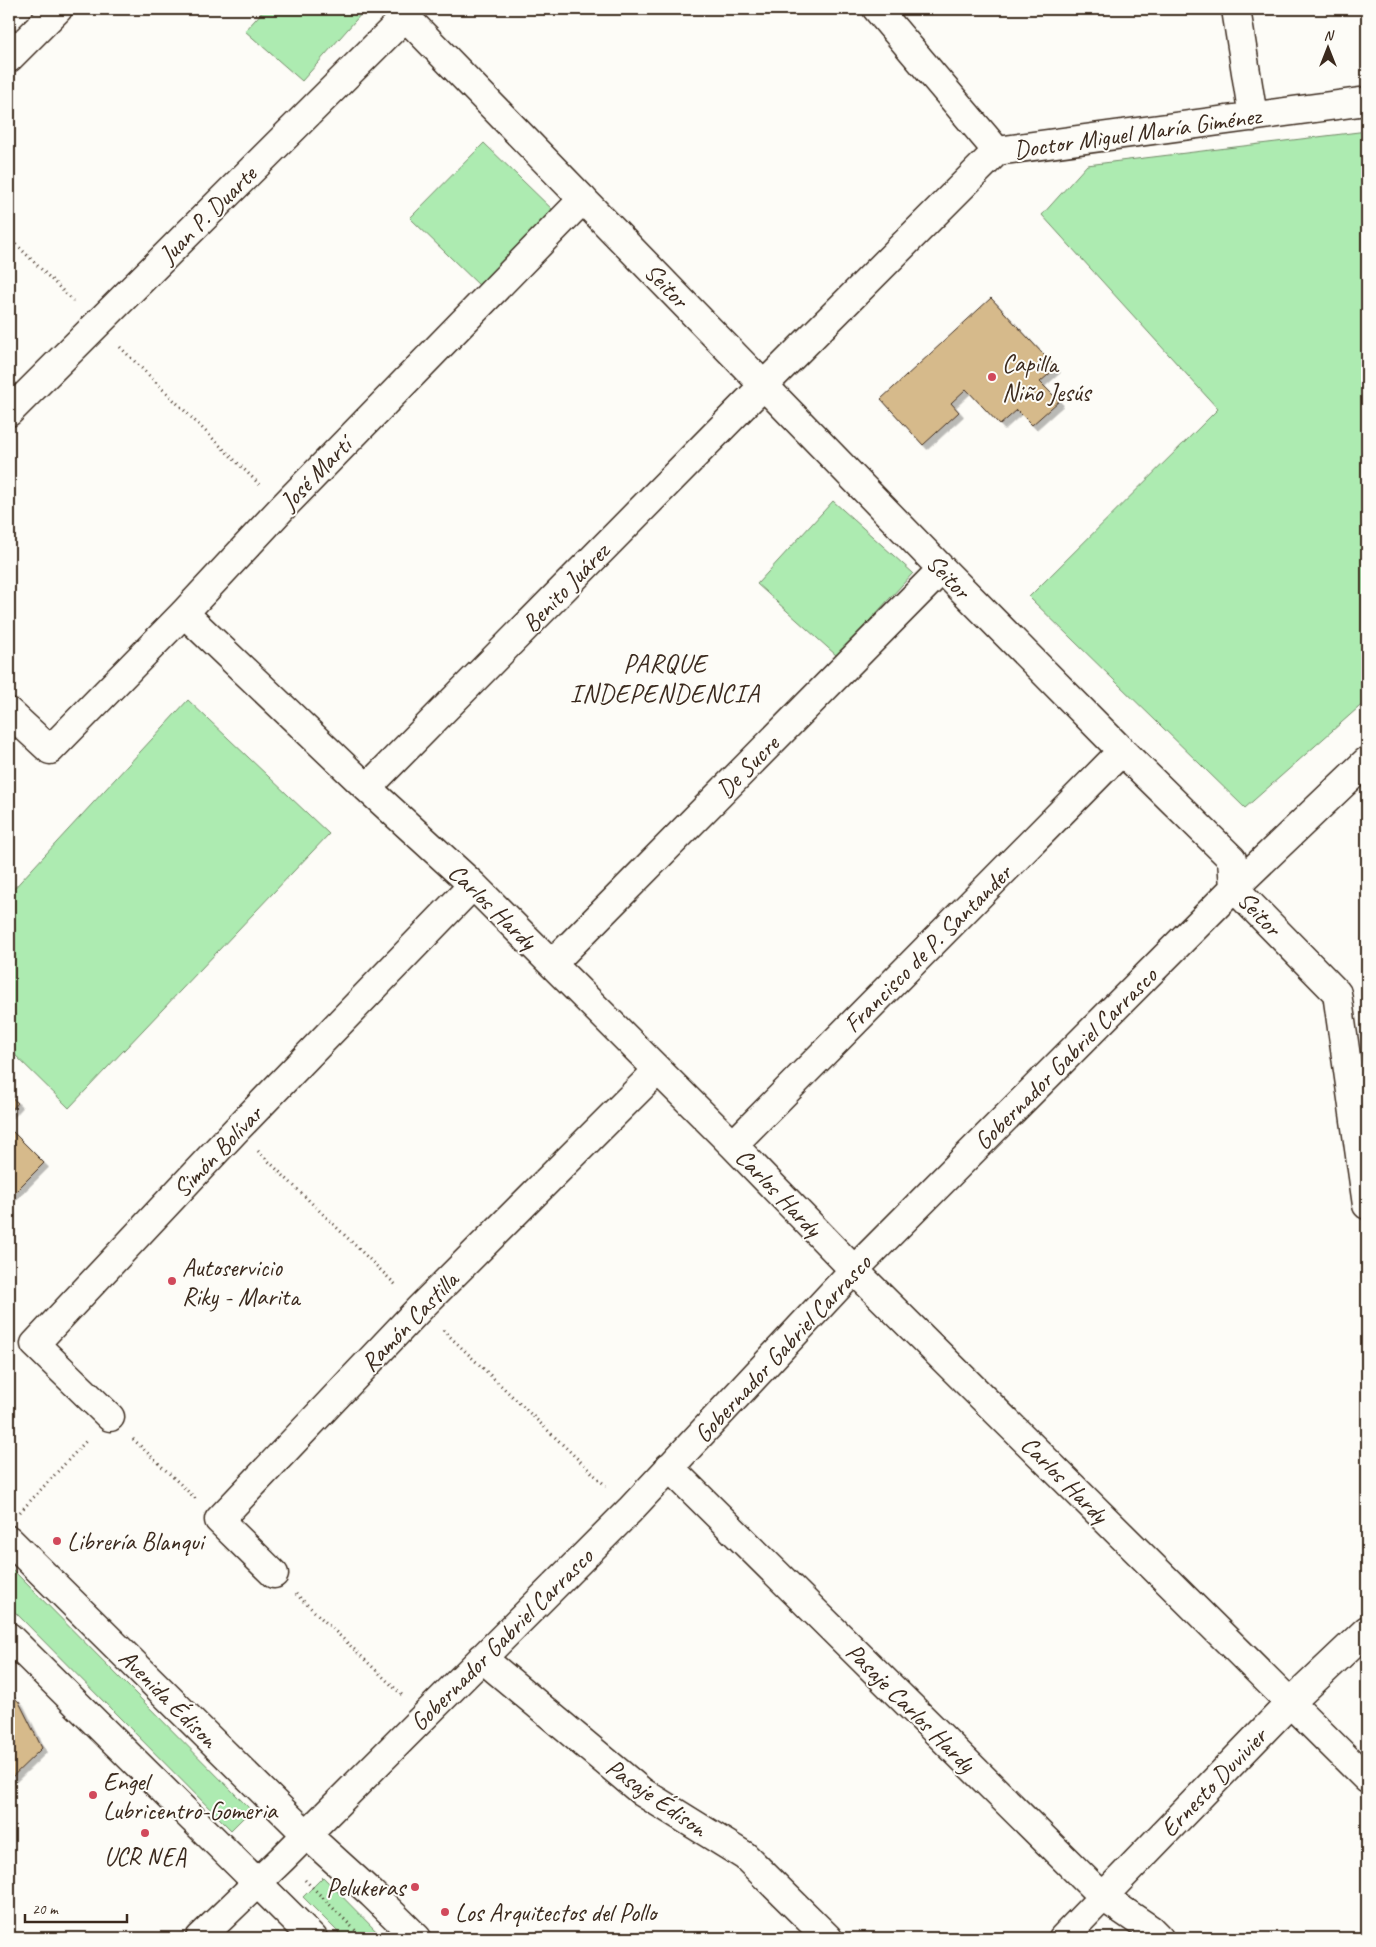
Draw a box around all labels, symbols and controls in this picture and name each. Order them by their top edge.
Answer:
north arrow [1304,22,1354,72]
text: N [1324,27,1335,44]
street label: Doctor Miguel María Giménez [1012,100,1265,166]
street label: Juan P. Duarte [151,158,265,271]
street label: Seitor [637,256,697,316]
place label: Capilla Niño Jesús [1002,348,1093,409]
marker: Capilla Niño Jesús [986,371,998,383]
street label: José Martí [272,426,362,518]
street label: Benito Juárez [515,535,618,639]
street label: Seitor [919,547,979,607]
district label: PARQUE INDEPENDENCIA [570,647,761,710]
street label: De Sucre [709,727,787,805]
street label: Francisco de P. Santander [837,856,1020,1040]
street label: Carlos Hardy [441,857,545,959]
street label: Seitor [1230,884,1290,945]
street label: Gobernador Gabriel Carrasco [967,960,1165,1157]
street label: Simón Bolívar [166,1097,271,1205]
street label: Carlos Hardy [728,1142,830,1246]
street label: Gobernador Gabriel Carrasco [687,1247,879,1450]
place label: Autoservicio Riky - Marita [182,1252,302,1313]
street label: Ramón Castilla [354,1263,467,1379]
marker: Autoservicio Riky - Marita [166,1275,178,1287]
street label: Carlos Hardy [1014,1429,1117,1532]
place label: Librería Blanqui [67,1526,207,1558]
marker: Librería Blanqui [51,1535,63,1547]
street label: Gobernador Gabriel Carrasco [403,1541,601,1738]
street label: Pasaje Carlos Hardy [839,1636,983,1780]
street label: Avenida Édison [112,1642,226,1756]
street label: Ernesto Duvivier [1154,1719,1276,1844]
street label: Pasaje Édison [600,1751,715,1845]
place label: Engel Lubricentro-Gomeria [103,1766,279,1827]
marker: Engel Lubricentro-Gomeria [87,1789,99,1801]
marker: UCR NEA [139,1827,151,1839]
place label: UCR NEA [104,1841,186,1873]
place label: Pelukeras [326,1872,407,1904]
marker: Pelukeras [409,1881,421,1893]
scale bar [25,1892,128,1924]
place label: Los Arquitectos del Pollo [455,1897,659,1929]
text: 20 m [32,1900,59,1919]
marker: Los Arquitectos del Pollo [439,1906,451,1918]

